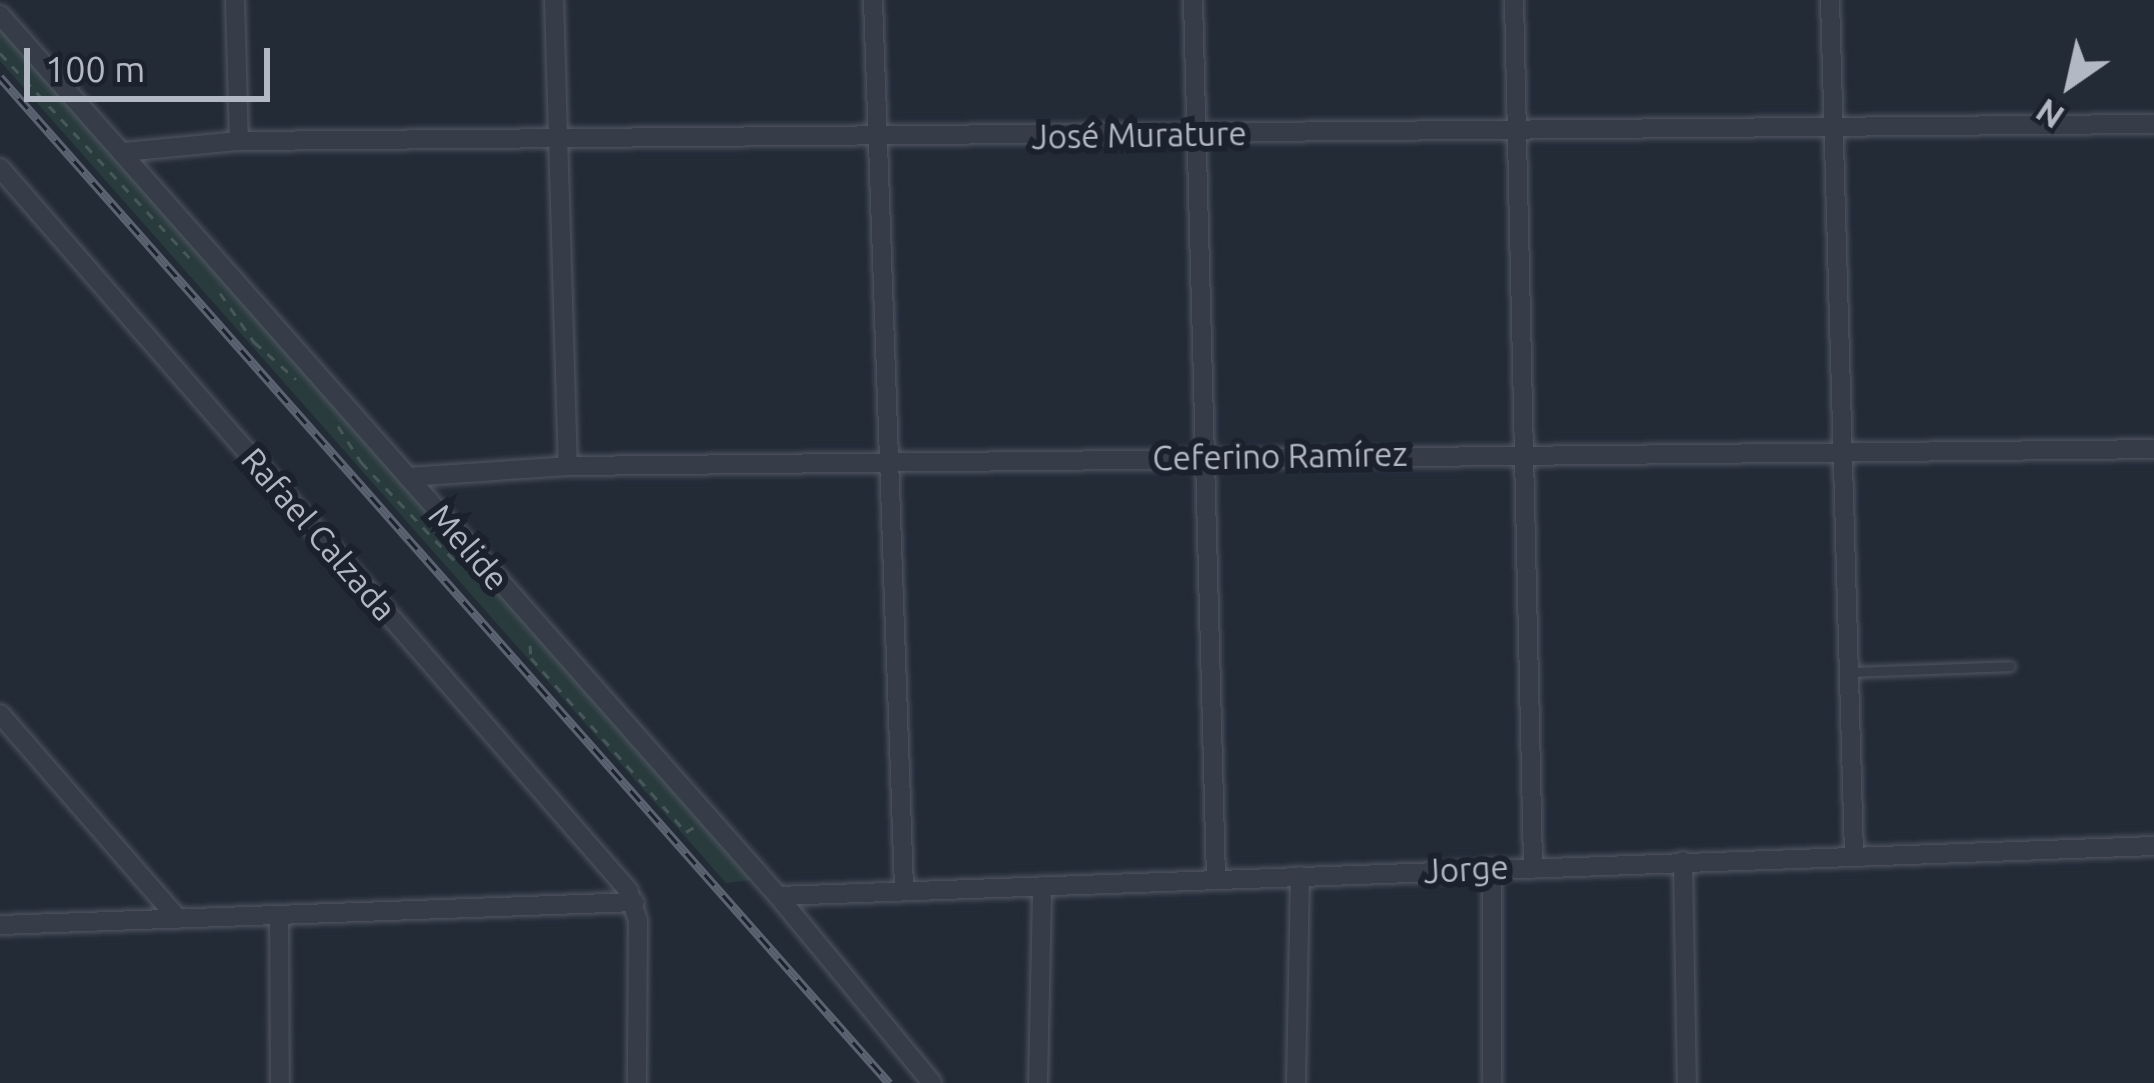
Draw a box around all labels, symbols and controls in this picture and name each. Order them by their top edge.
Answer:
scale bar [30,24,276,98]
north arrow [2010,24,2130,144]
text: 100 m [45,48,145,89]
text: N [2029,92,2070,136]
street label: José Murature [1031,113,1247,157]
street label: Ceferino Ramírez [1152,434,1408,478]
street label: Rafael Calzada [233,440,405,628]
street label: Melide [421,496,517,598]
street label: Jorge [1422,847,1510,891]

